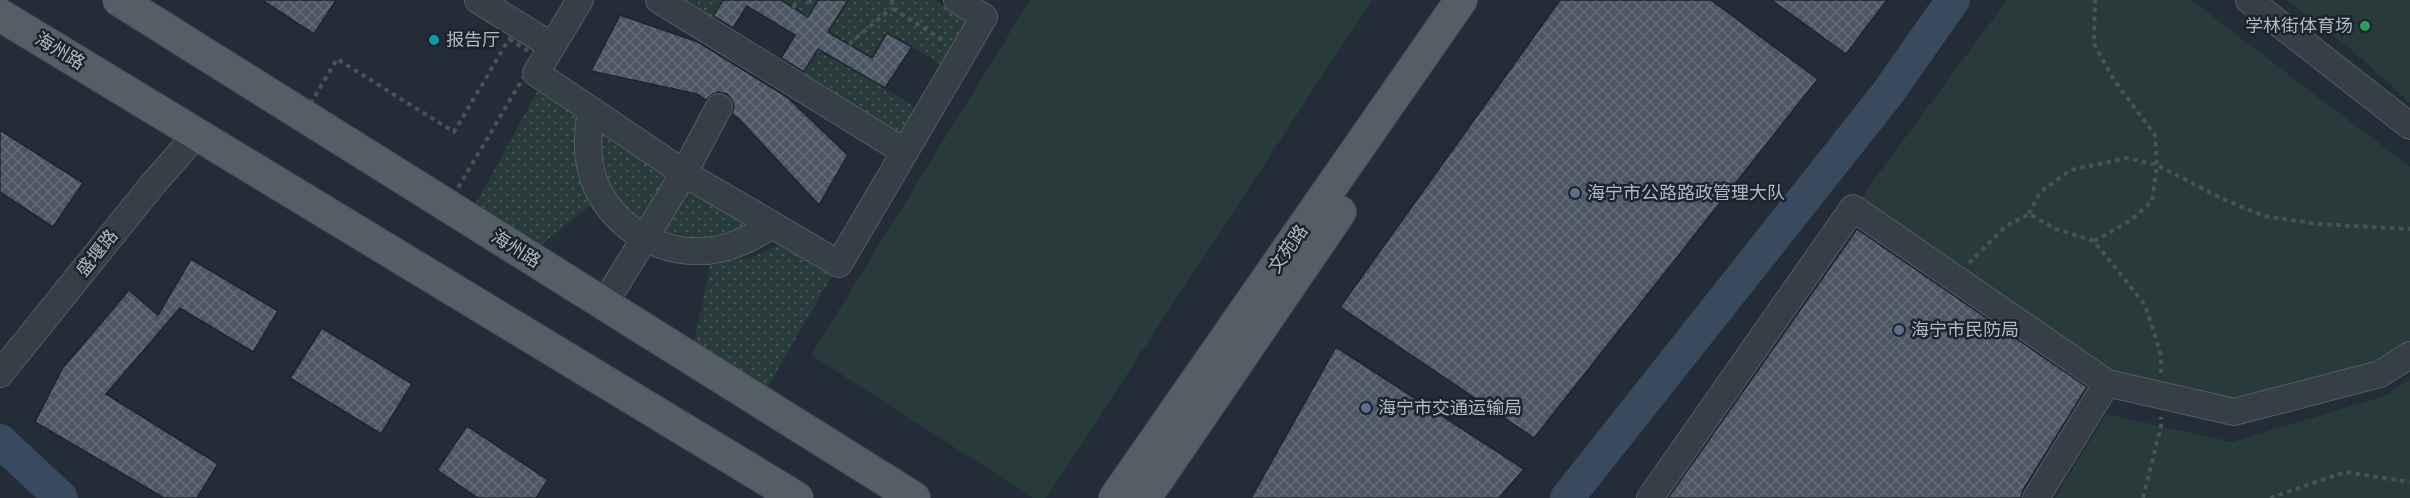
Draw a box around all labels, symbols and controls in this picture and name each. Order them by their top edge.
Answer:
place label: 学林街体育场 [2245,16,2353,36]
marker: 学林街体育场 [2358,19,2372,33]
street label: 海州路 [32,29,88,73]
place label: 报告厅 [446,30,500,50]
marker: 报告厅 [427,33,441,47]
place label: 海宁市公路路政管理大队 [1587,183,1785,203]
marker: 海宁市公路路政管理大队 [1568,186,1582,200]
street label: 文苑路 [1264,221,1312,277]
street label: 盛堰路 [72,226,122,280]
street label: 海州路 [488,226,544,272]
place label: 海宁市民防局 [1911,320,2019,340]
marker: 海宁市民防局 [1892,323,1906,337]
place label: 海宁市交通运输局 [1378,398,1522,418]
marker: 海宁市交通运输局 [1359,401,1373,415]

